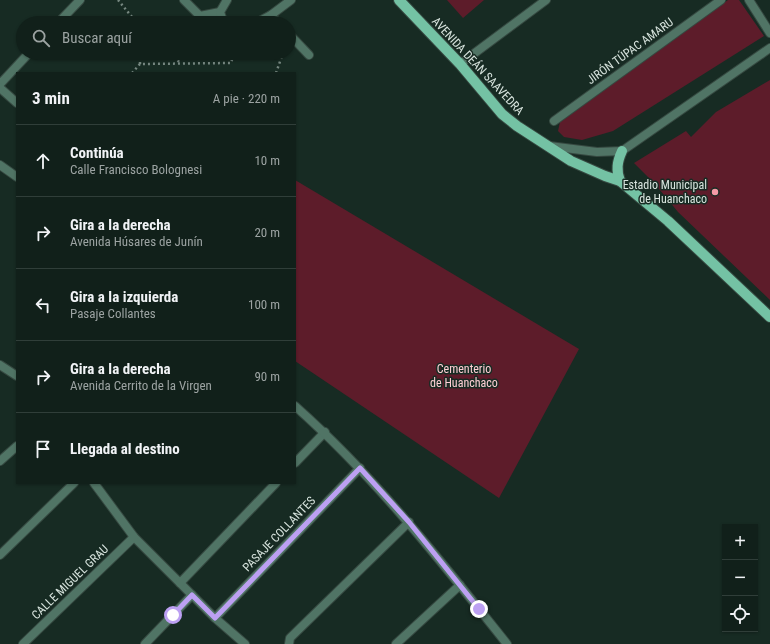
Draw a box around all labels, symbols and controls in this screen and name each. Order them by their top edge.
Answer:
street label: AVENIDA DEÁN SAAVEDRA [429,14,528,118]
street label: JIRÓN TÚPAC AMARU [583,14,676,87]
search box [16,16,296,60]
icon: search [30,27,52,49]
text: Buscar aquí [62,29,132,47]
text: 3 min [32,88,70,108]
text: A pie · 220 m [213,91,280,106]
text: Continúa [70,144,124,162]
icon: ahead [32,150,54,172]
text: 10 m [254,153,280,168]
text: Calle Francisco Bolognesi [70,162,202,177]
place label: Estadio Municipal de Huanchaco [623,178,707,206]
marker: Estadio Municipal de Huanchaco [710,187,720,197]
text: Gira a la derecha [70,216,171,234]
icon: right [32,222,54,244]
text: 20 m [254,225,280,240]
text: Avenida Húsares de Junín [70,234,203,249]
text: Gira a la izquierda [70,288,178,306]
icon: left [32,294,54,316]
text: 100 m [248,297,280,312]
text: Pasaje Collantes [70,306,156,321]
text: Gira a la derecha [70,360,171,378]
park label: Cementerio de Huanchaco [430,362,498,390]
icon: right [32,366,54,388]
text: 90 m [254,369,280,384]
text: Avenida Cerrito de la Virgen [70,378,212,393]
icon: arrive [32,438,54,460]
text: Llegada al destino [70,440,180,458]
street label: PASAJE COLLANTES [240,494,318,574]
map controls [722,524,758,632]
button: + [722,524,758,560]
street label: CALLE MIGUEL GRAU [29,542,111,622]
button: − [722,560,758,596]
button: locate [722,596,758,632]
route end [470,600,488,618]
route start [164,606,182,624]

